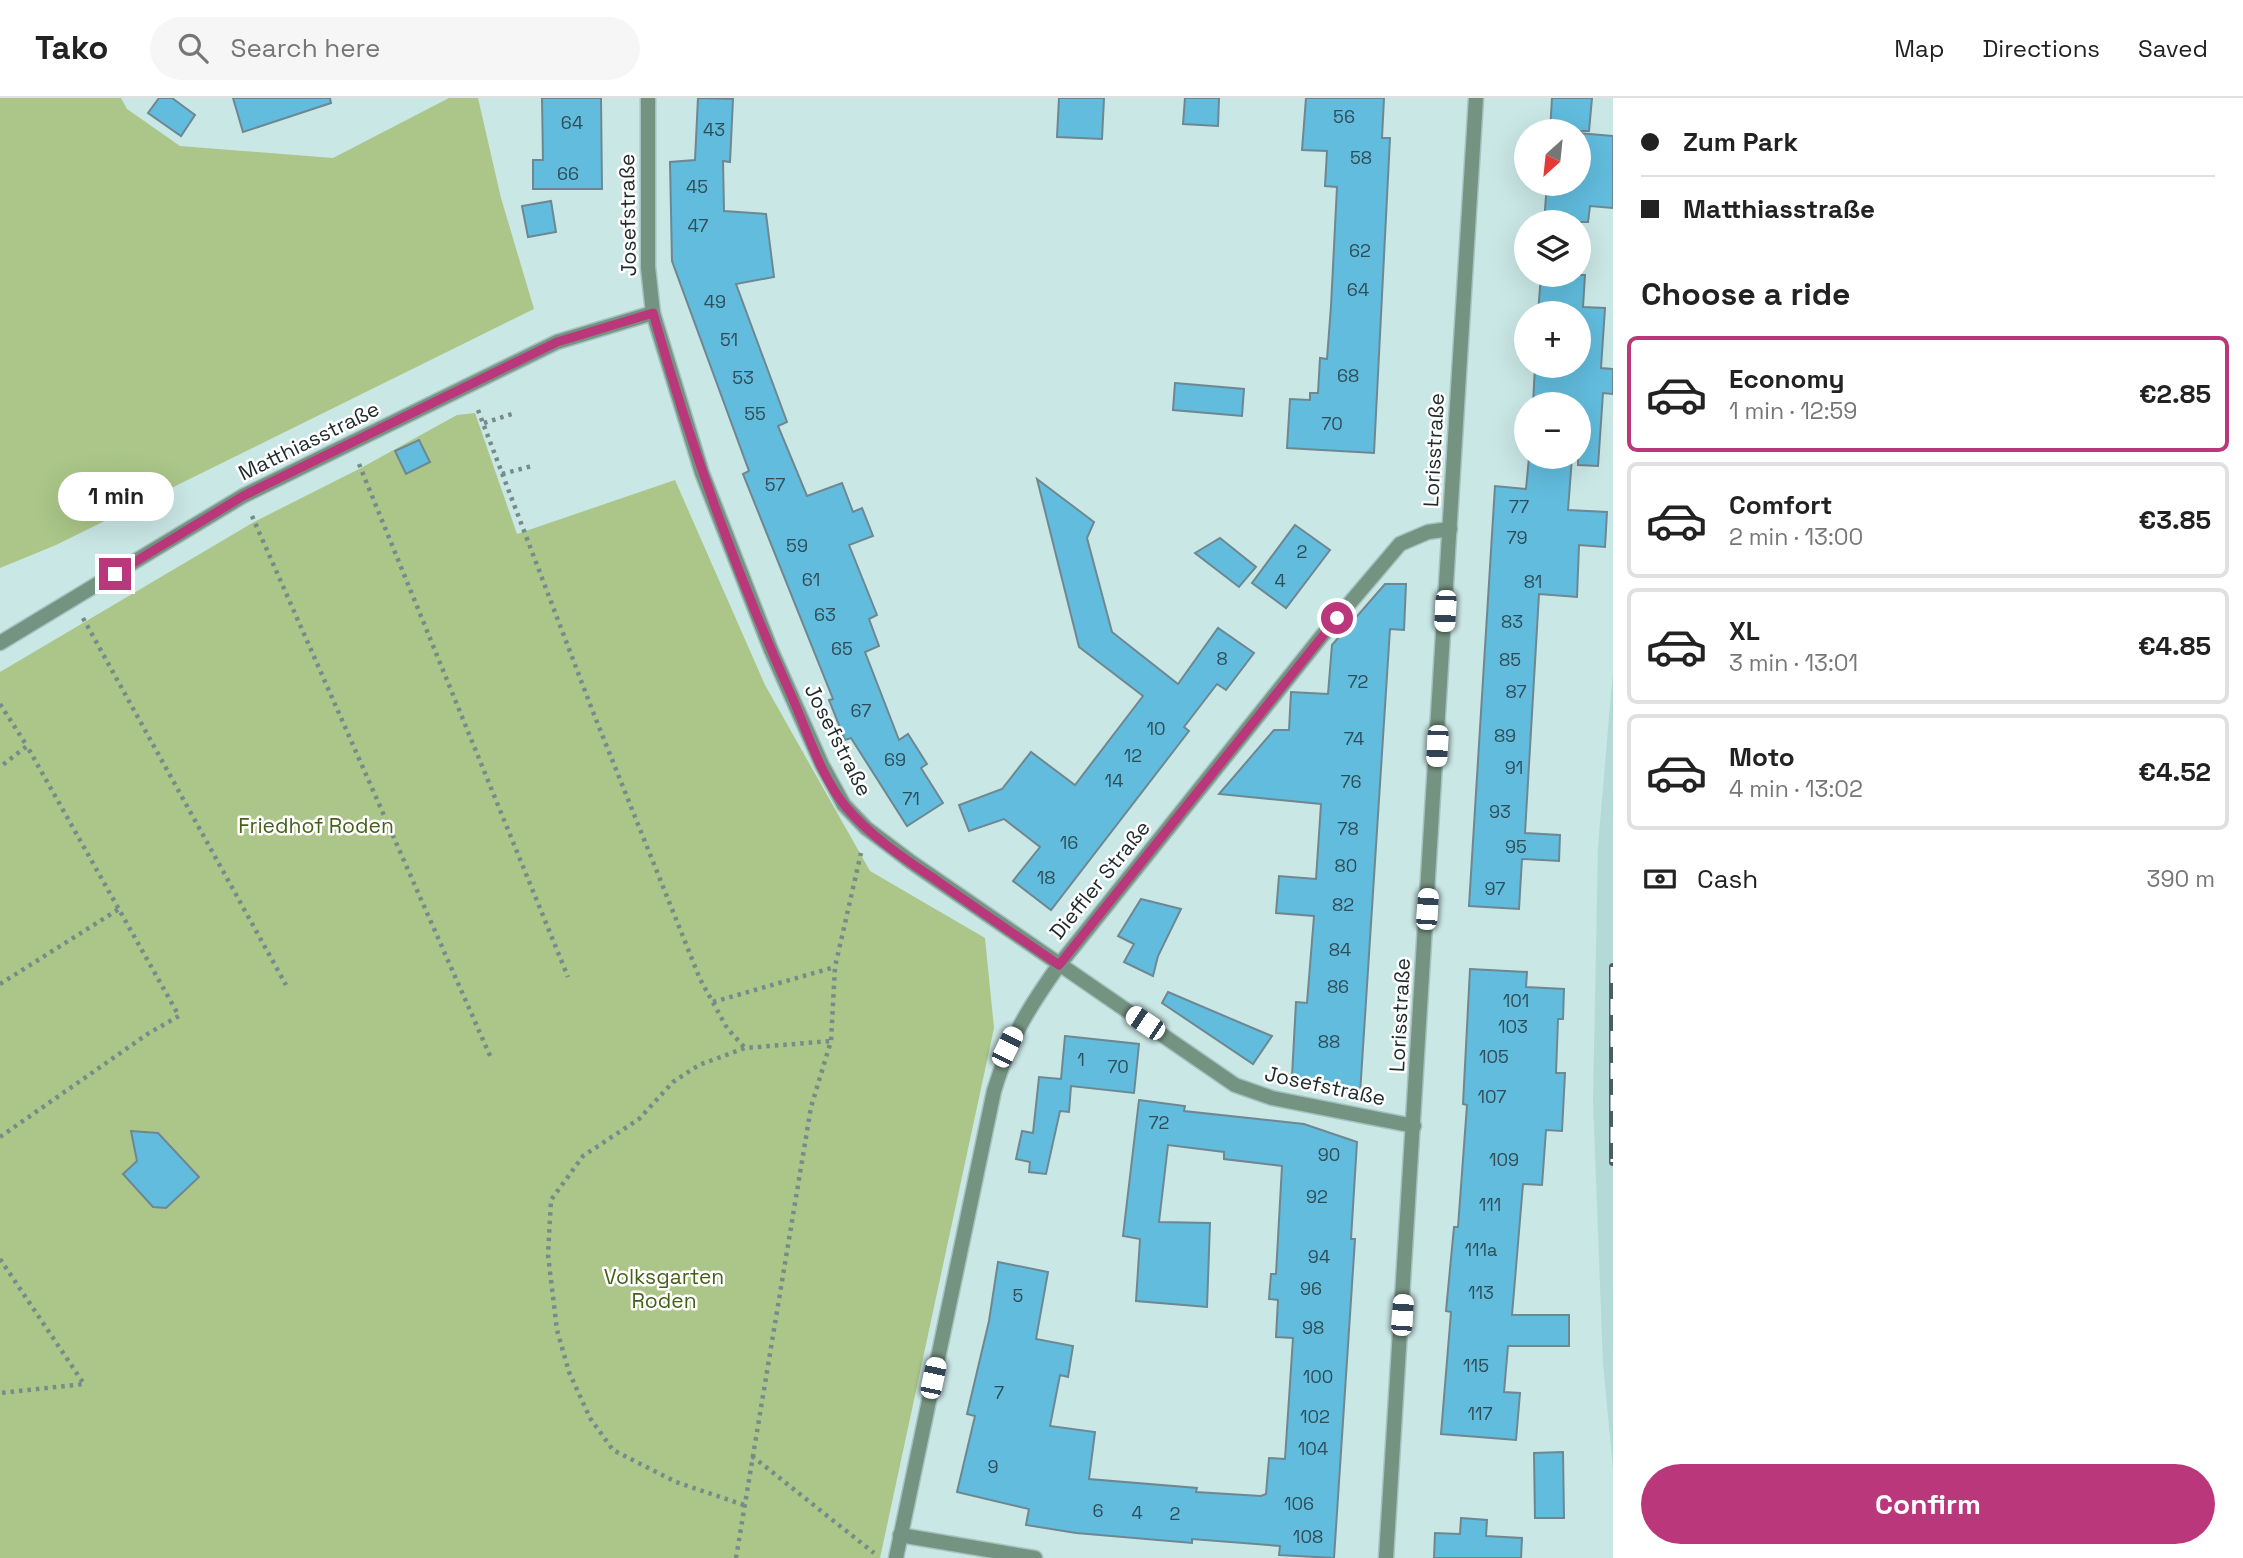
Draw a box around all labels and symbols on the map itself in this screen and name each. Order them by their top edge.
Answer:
house number: 56 [1333,105,1355,128]
house number: 64 [561,111,583,134]
house number: 43 [703,118,725,141]
north arrow [1514,119,1591,196]
house number: 58 [1350,146,1372,169]
street label: Josefstraße [613,153,642,277]
house number: 66 [557,162,579,185]
house number: 45 [686,175,708,198]
house number: 47 [688,214,708,237]
house number: 62 [1349,239,1371,262]
house number: 64 [1347,278,1369,301]
house number: 49 [704,290,726,313]
house number: 51 [720,328,738,351]
house number: 68 [1337,364,1359,387]
house number: 53 [732,366,754,389]
street label: Lorisstraße [1417,392,1450,508]
street label: Matthiasstraße [234,395,384,486]
house number: 55 [744,402,766,425]
house number: 70 [1321,412,1343,435]
callout: 1 min [57,472,173,522]
house number: 57 [765,473,785,496]
house number: 77 [1509,495,1529,518]
house number: 79 [1506,526,1528,549]
house number: 59 [786,534,808,557]
house number: 2 [1297,540,1307,563]
route end [99,558,131,590]
house number: 61 [802,568,820,591]
house number: 4 [1274,569,1286,592]
house number: 81 [1524,570,1542,593]
car [1434,589,1457,633]
route start [1321,602,1353,634]
house number: 63 [814,603,836,626]
house number: 83 [1501,610,1523,633]
house number: 65 [831,637,853,660]
house number: 8 [1216,647,1228,670]
house number: 85 [1499,648,1521,671]
house number: 72 [1348,670,1368,693]
street label: Josefstraße [799,679,878,801]
house number: 87 [1505,680,1527,703]
house number: 67 [851,699,871,722]
house number: 10 [1146,717,1166,740]
car [1426,724,1449,768]
house number: 89 [1494,724,1516,747]
house number: 74 [1344,727,1364,750]
house number: 12 [1124,744,1142,767]
house number: 69 [884,748,906,771]
house number: 91 [1505,756,1523,779]
house number: 14 [1105,769,1123,792]
house number: 76 [1340,770,1362,793]
house number: 71 [902,787,920,810]
house number: 93 [1489,800,1511,823]
park label: Friedhof Roden [238,812,394,839]
street label: Dieffler Straße [1043,815,1156,945]
house number: 78 [1337,817,1359,840]
house number: 16 [1060,831,1078,854]
house number: 95 [1505,835,1527,858]
house number: 80 [1335,854,1357,877]
house number: 18 [1037,866,1055,889]
house number: 97 [1485,877,1505,900]
car [1416,887,1439,931]
house number: 82 [1332,893,1354,916]
house number: 84 [1329,938,1351,961]
street label: Lorisstraße [1383,957,1416,1073]
house number: 86 [1327,975,1349,998]
house number: 101 [1503,989,1529,1012]
car [1122,1003,1169,1043]
house number: 103 [1498,1015,1528,1038]
car [989,1024,1026,1070]
house number: 88 [1318,1030,1340,1053]
house number: 105 [1479,1045,1509,1068]
house number: 1 [1077,1048,1085,1071]
house number: 70 [1107,1055,1129,1078]
street label: Josefstraße [1262,1060,1388,1111]
house number: 107 [1478,1085,1506,1108]
house number: 72 [1149,1111,1169,1134]
house number: 90 [1318,1143,1340,1166]
house number: 109 [1489,1148,1519,1171]
house number: 92 [1306,1185,1328,1208]
house number: 111 [1479,1193,1501,1216]
house number: 111a [1465,1238,1497,1261]
house number: 94 [1308,1245,1330,1268]
park label: Volksgarten Roden [604,1263,724,1314]
house number: 96 [1300,1277,1322,1300]
house number: 113 [1468,1281,1494,1304]
house number: 5 [1013,1284,1023,1307]
car [1391,1293,1414,1337]
house number: 98 [1302,1316,1324,1339]
house number: 115 [1463,1354,1489,1377]
car [919,1355,948,1401]
house number: 100 [1303,1365,1333,1388]
house number: 7 [994,1381,1004,1404]
house number: 117 [1467,1402,1493,1425]
house number: 102 [1300,1405,1330,1428]
house number: 104 [1298,1437,1328,1460]
house number: 9 [987,1455,999,1478]
house number: 106 [1284,1492,1314,1515]
house number: 6 [1092,1499,1104,1522]
house number: 4 [1131,1501,1143,1524]
house number: 2 [1170,1502,1180,1525]
house number: 108 [1293,1525,1323,1548]

